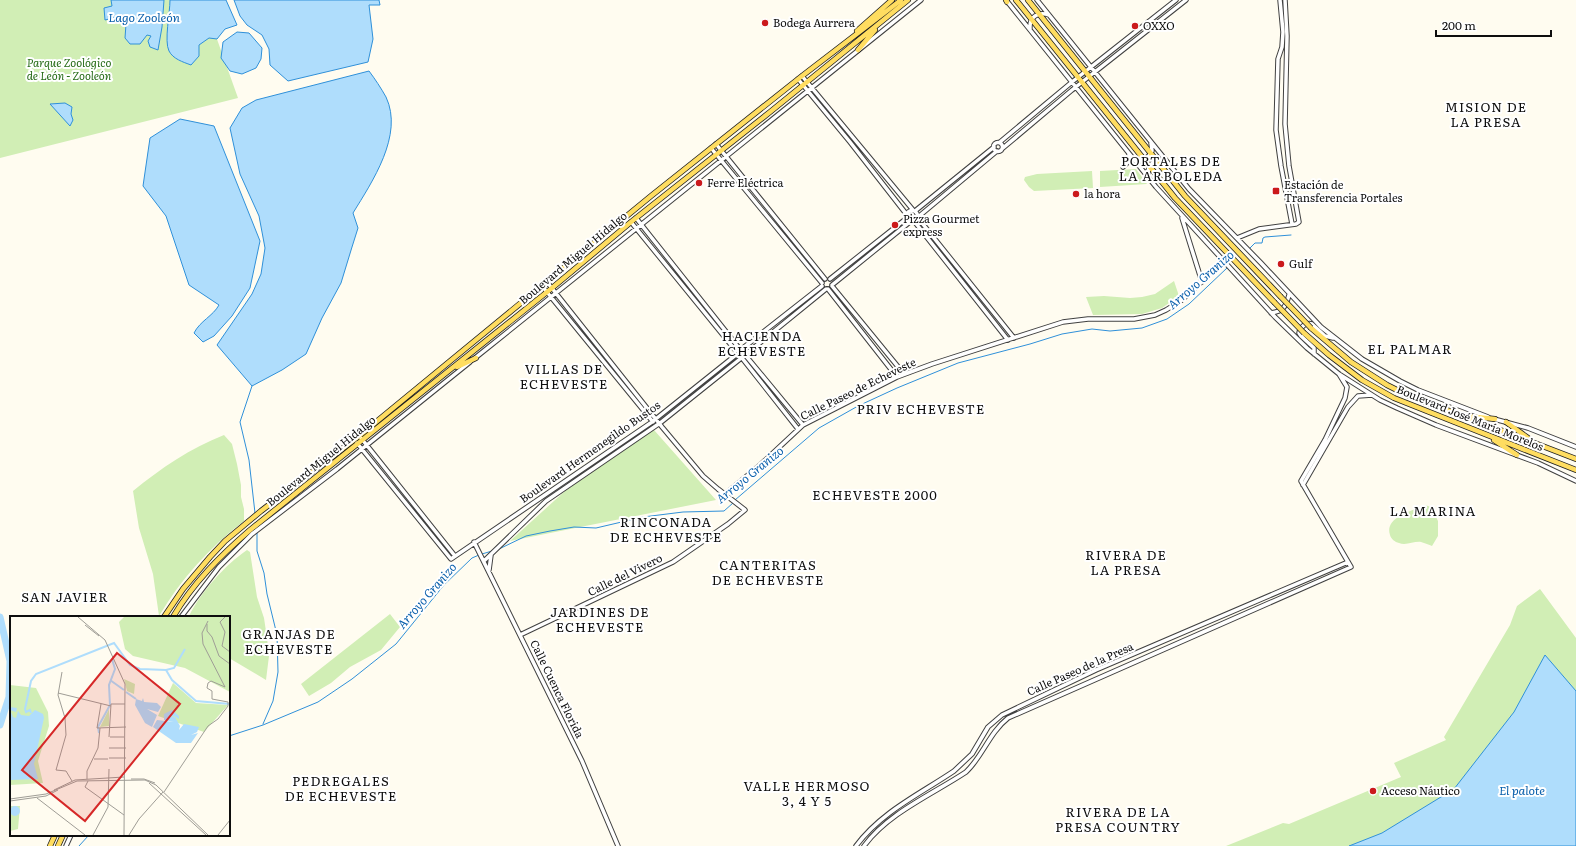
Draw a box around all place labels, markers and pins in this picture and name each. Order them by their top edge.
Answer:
place label: Bodega Aurrera [773,14,855,30]
place label: OXXO [1143,17,1175,33]
marker: Bodega Aurrera [760,18,770,28]
marker: OXXO [1130,21,1140,31]
place label: Ferre Eléctrica [707,174,783,190]
place label: Estación de Transferencia Portales [1284,176,1402,205]
marker: Ferre Eléctrica [694,178,704,188]
place label: la hora [1084,185,1121,201]
marker: Estación de Transferencia Portales [1271,186,1281,196]
marker: la hora [1071,189,1081,199]
place label: Pizza Gourmet express [903,210,980,239]
marker: Pizza Gourmet express [890,220,900,230]
place label: Gulf [1289,255,1313,271]
marker: Gulf [1276,259,1286,269]
place label: Acceso Náutico [1381,782,1460,798]
marker: Acceso Náutico [1368,786,1378,796]

